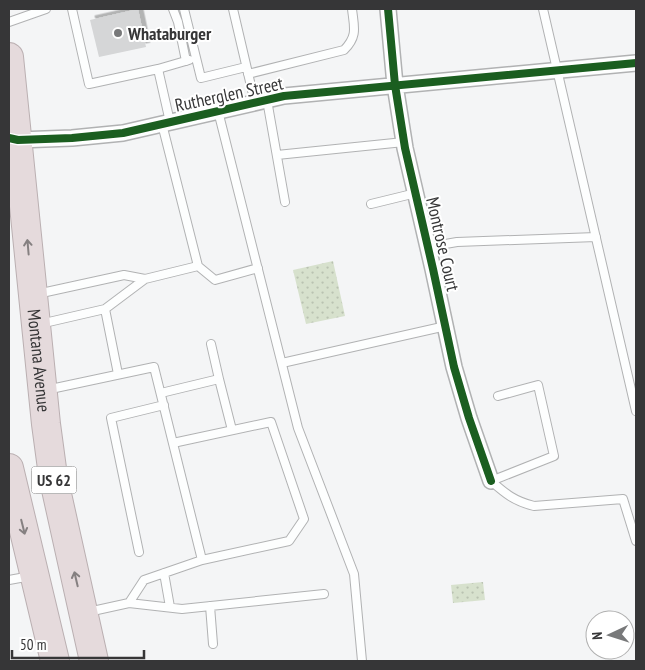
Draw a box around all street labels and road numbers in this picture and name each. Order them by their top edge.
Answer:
street label: Rutherglen Street [173,71,285,117]
street label: Montrose Court [421,195,465,293]
street label: Montana Avenue [23,308,56,413]
road number: US 62 [32,466,76,494]

